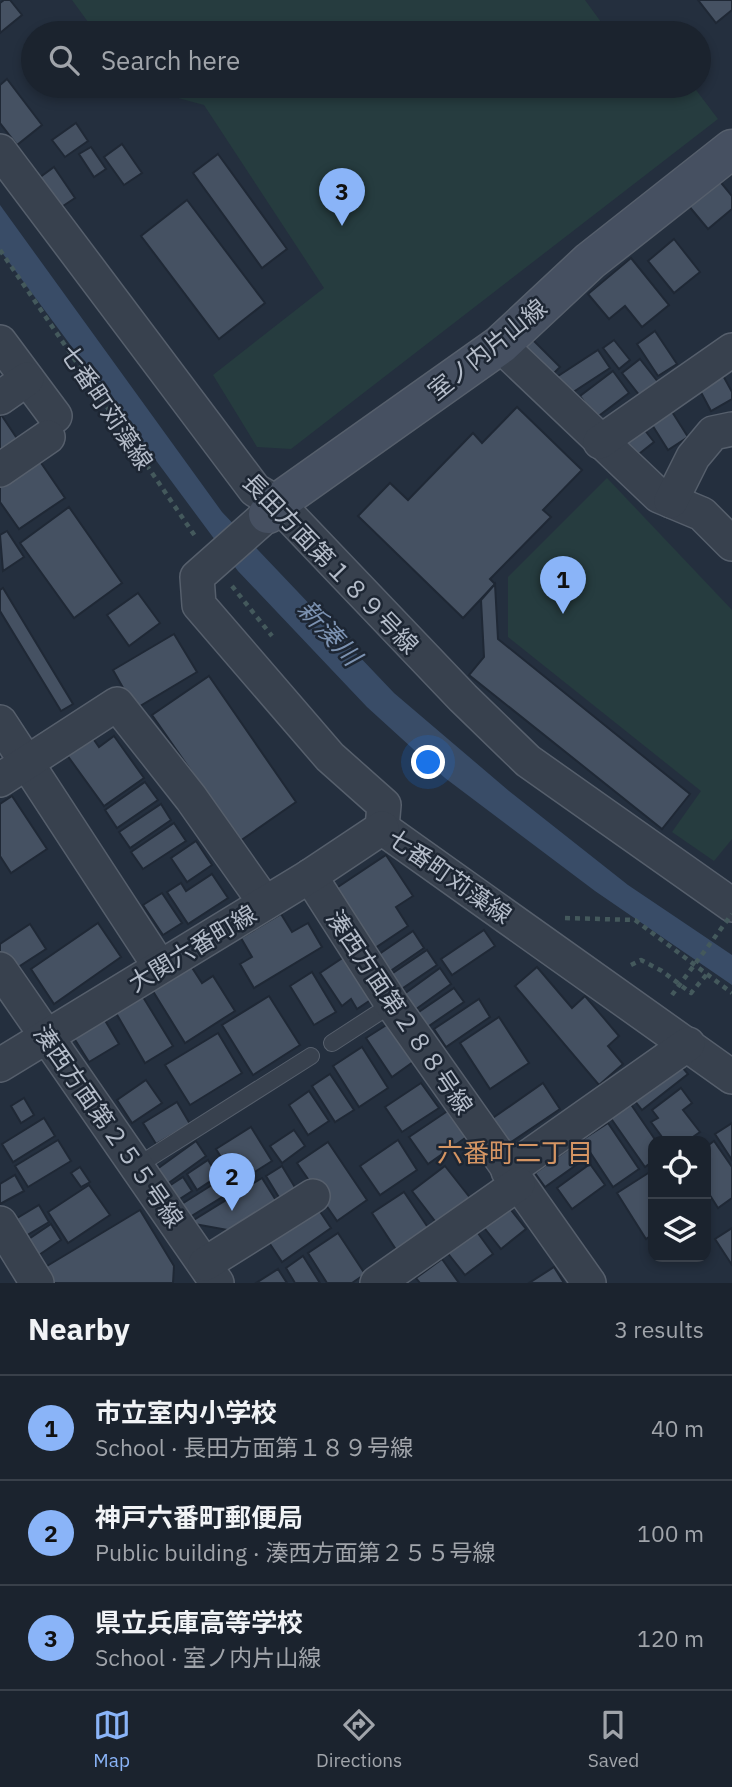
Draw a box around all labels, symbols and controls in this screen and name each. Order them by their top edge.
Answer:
search box [21,21,711,98]
icon: search [45,41,83,79]
text: Search here [101,43,240,77]
pin: 3 [319,168,365,226]
street label: 室ノ内片山線 [421,291,553,407]
street label: 七番町苅藻線 [53,338,161,476]
street label: 長田方面第１８９号線 [236,466,426,660]
pin: 1 [540,556,586,614]
water label: 新湊川 [291,592,371,674]
your location [411,745,445,779]
street label: 七番町苅藻線 [382,822,518,930]
street label: 大関六番町線 [122,897,262,999]
street label: 湊西方面第２８８号線 [320,904,480,1120]
street label: 湊西方面第２５５号線 [27,1019,191,1233]
district label: 六番町二丁目 [437,1135,593,1169]
map controls [648,1136,711,1262]
button: locate [648,1136,711,1199]
pin: 2 [209,1153,255,1211]
button: layers [648,1199,711,1262]
text: Nearby [28,1309,130,1348]
text: 3 results [614,1314,704,1344]
text: 市立室内小学校 [95,1395,277,1429]
text: 1 [44,1413,58,1443]
text: 40 m [651,1413,704,1443]
text: School · 長田方面第１８９号線 [95,1432,413,1462]
text: 神戸六番町郵便局 [95,1500,303,1534]
text: 2 [44,1518,58,1548]
text: 100 m [637,1518,704,1548]
text: Public building · 湊西方面第２５５号線 [95,1537,495,1567]
text: 県立兵庫高等学校 [95,1605,303,1639]
text: 3 [44,1623,58,1653]
text: 120 m [637,1623,704,1653]
text: School · 室ノ内片山線 [95,1642,321,1672]
tab: Map [93,1706,131,1772]
tab: Directions [316,1706,402,1772]
tab: Saved [588,1706,639,1772]

